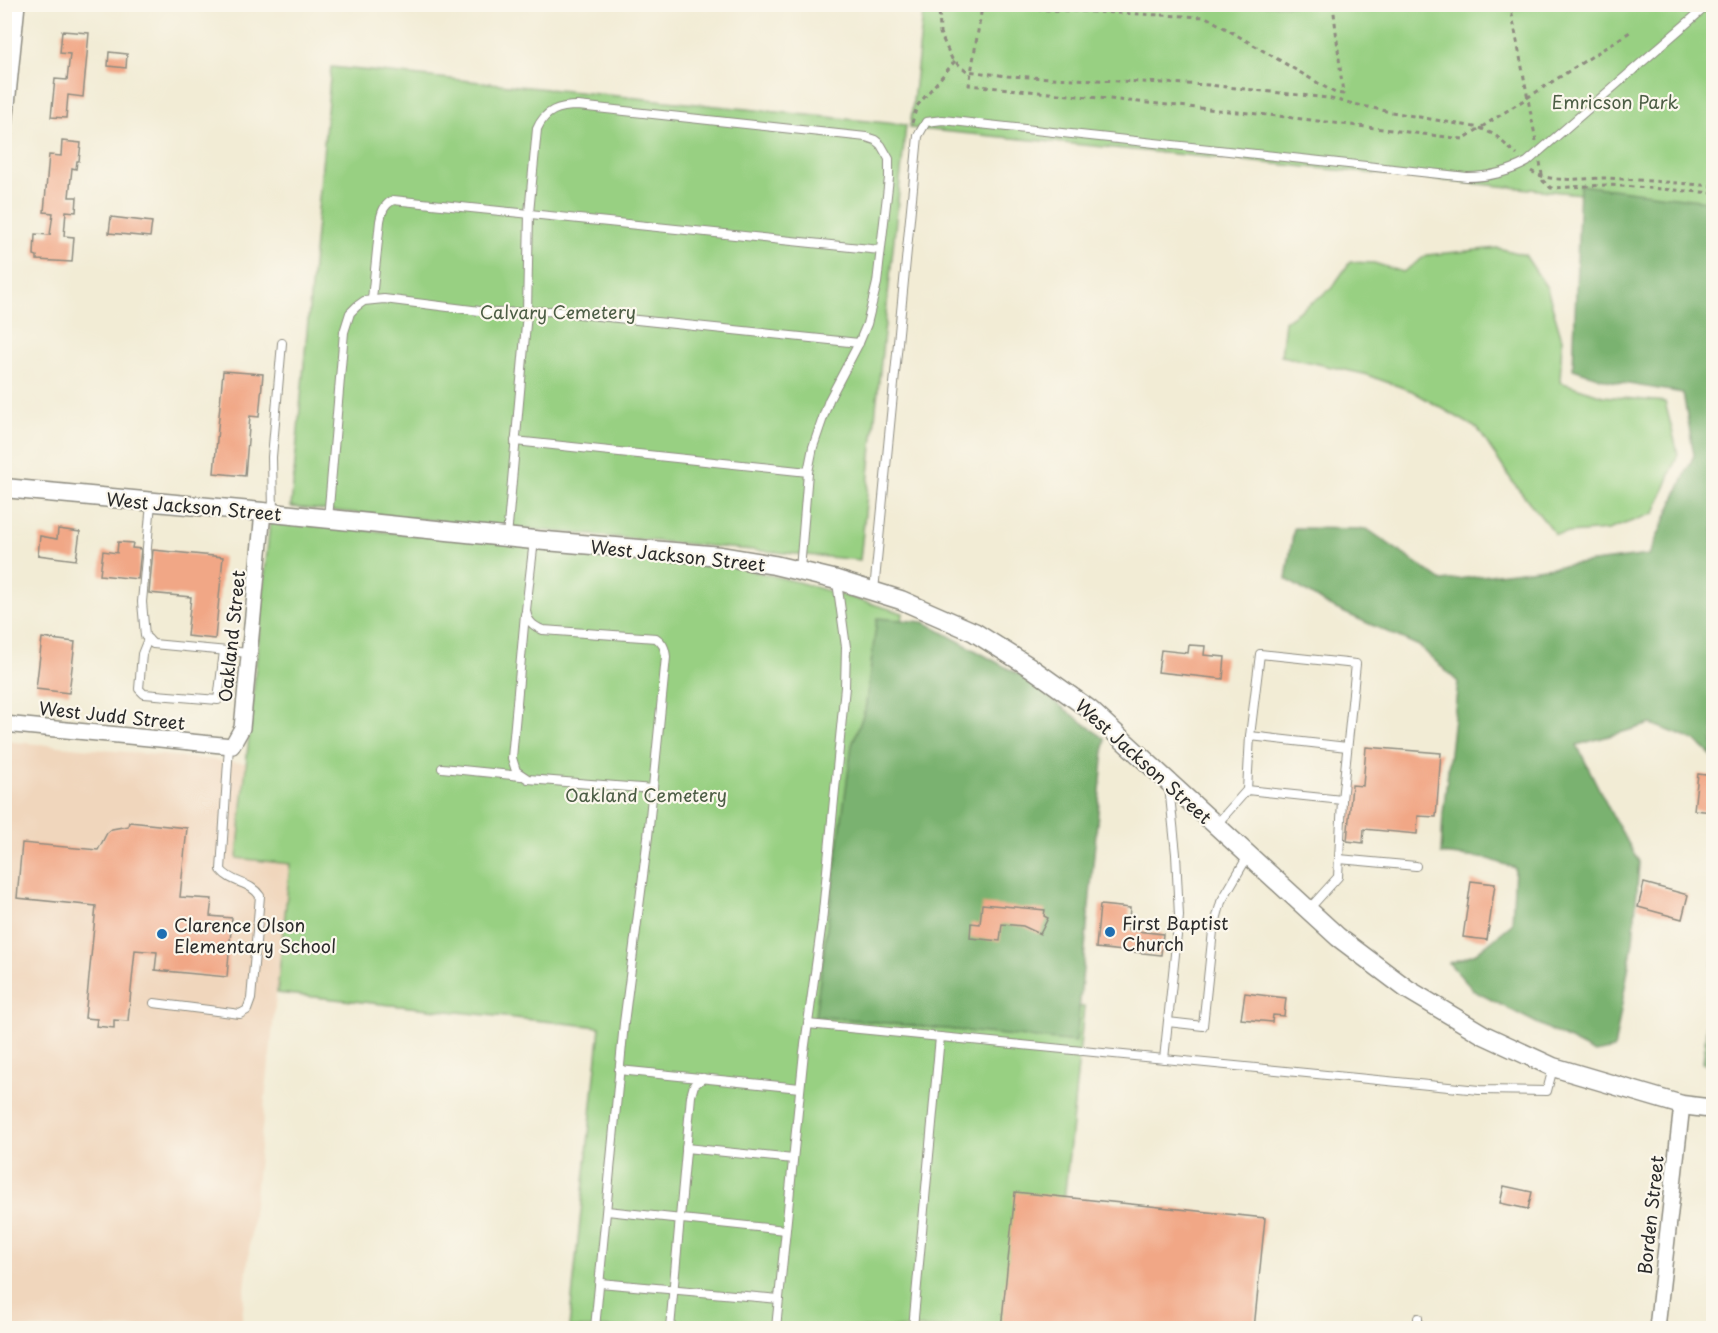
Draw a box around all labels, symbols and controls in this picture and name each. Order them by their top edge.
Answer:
park label: Emricson Park [1552,88,1678,115]
park label: Calvary Cemetery [480,298,636,325]
street label: West Jackson Street [105,485,283,527]
street label: West Jackson Street [589,532,767,578]
street label: Oakland Street [211,569,251,703]
street label: West Jackson Street [1070,692,1218,830]
street label: West Judd Street [38,694,186,736]
park label: Oakland Cemetery [565,781,727,808]
place label: First Baptist Church [1122,909,1228,957]
place label: Clarence Olson Elementary School [174,911,336,959]
marker: First Baptist Church [1103,925,1117,939]
marker: Clarence Olson Elementary School [155,927,169,941]
street label: Borden Street [1630,1154,1670,1276]

